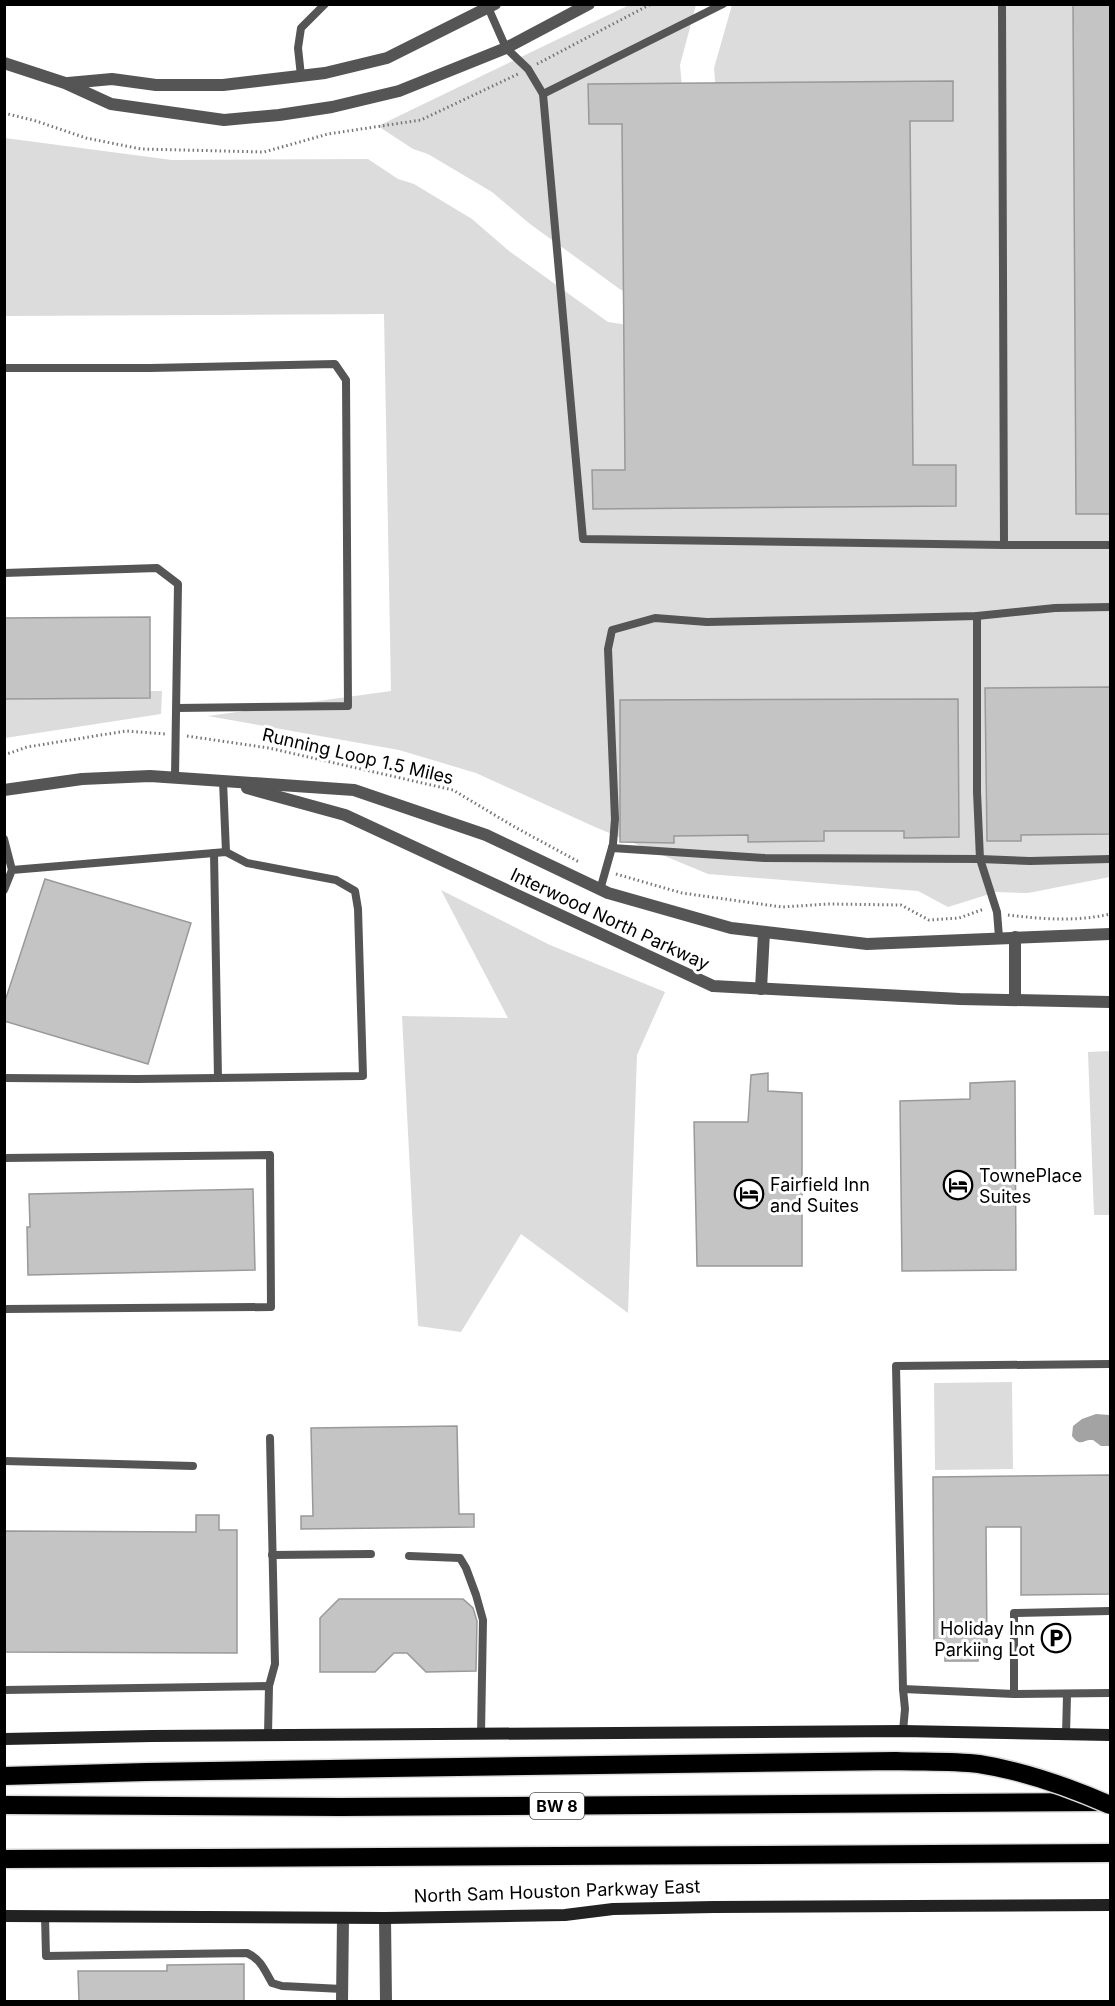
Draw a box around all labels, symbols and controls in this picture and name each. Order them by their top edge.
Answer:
street label: Running Loop 1.5 Miles [260,724,456,788]
street label: Interwood North Parkway [507,864,713,974]
place label: TownePlace Suites [979,1165,1082,1207]
hotel icon: TownePlace Suites [942,1169,974,1201]
place label: Fairfield Inn and Suites [770,1174,870,1216]
hotel icon: Fairfield Inn and Suites [733,1178,765,1210]
place label: Holiday Inn Parkiing Lot [934,1618,1035,1660]
parking icon: Holiday Inn Parkiing Lot [1040,1622,1072,1654]
road number: BW 8 [530,1793,584,1819]
street label: North Sam Houston Parkway East [413,1876,701,1906]

